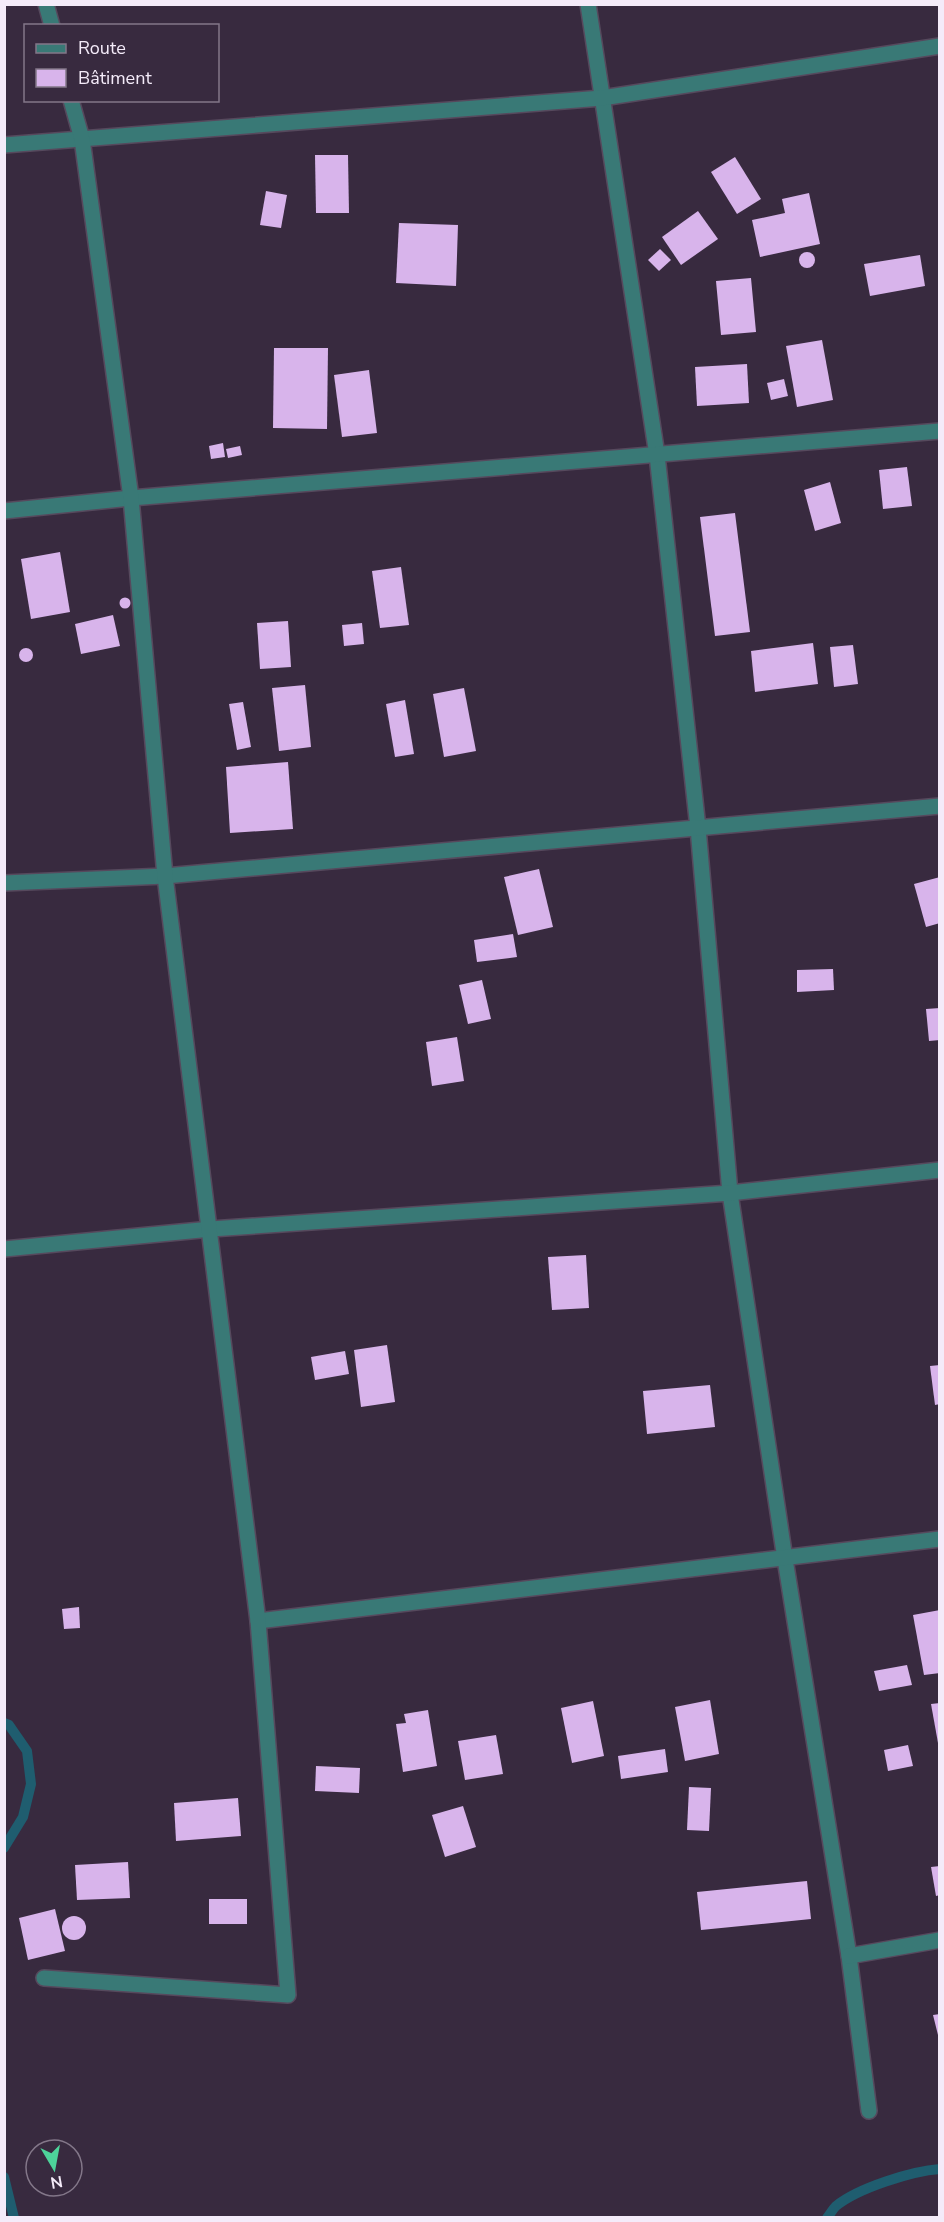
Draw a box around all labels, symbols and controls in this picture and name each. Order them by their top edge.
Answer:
legend [24,24,219,102]
text: Route [78,36,126,60]
text: Bâtiment [78,66,152,90]
north arrow [24,2138,84,2198]
text: N [49,2170,64,2194]

